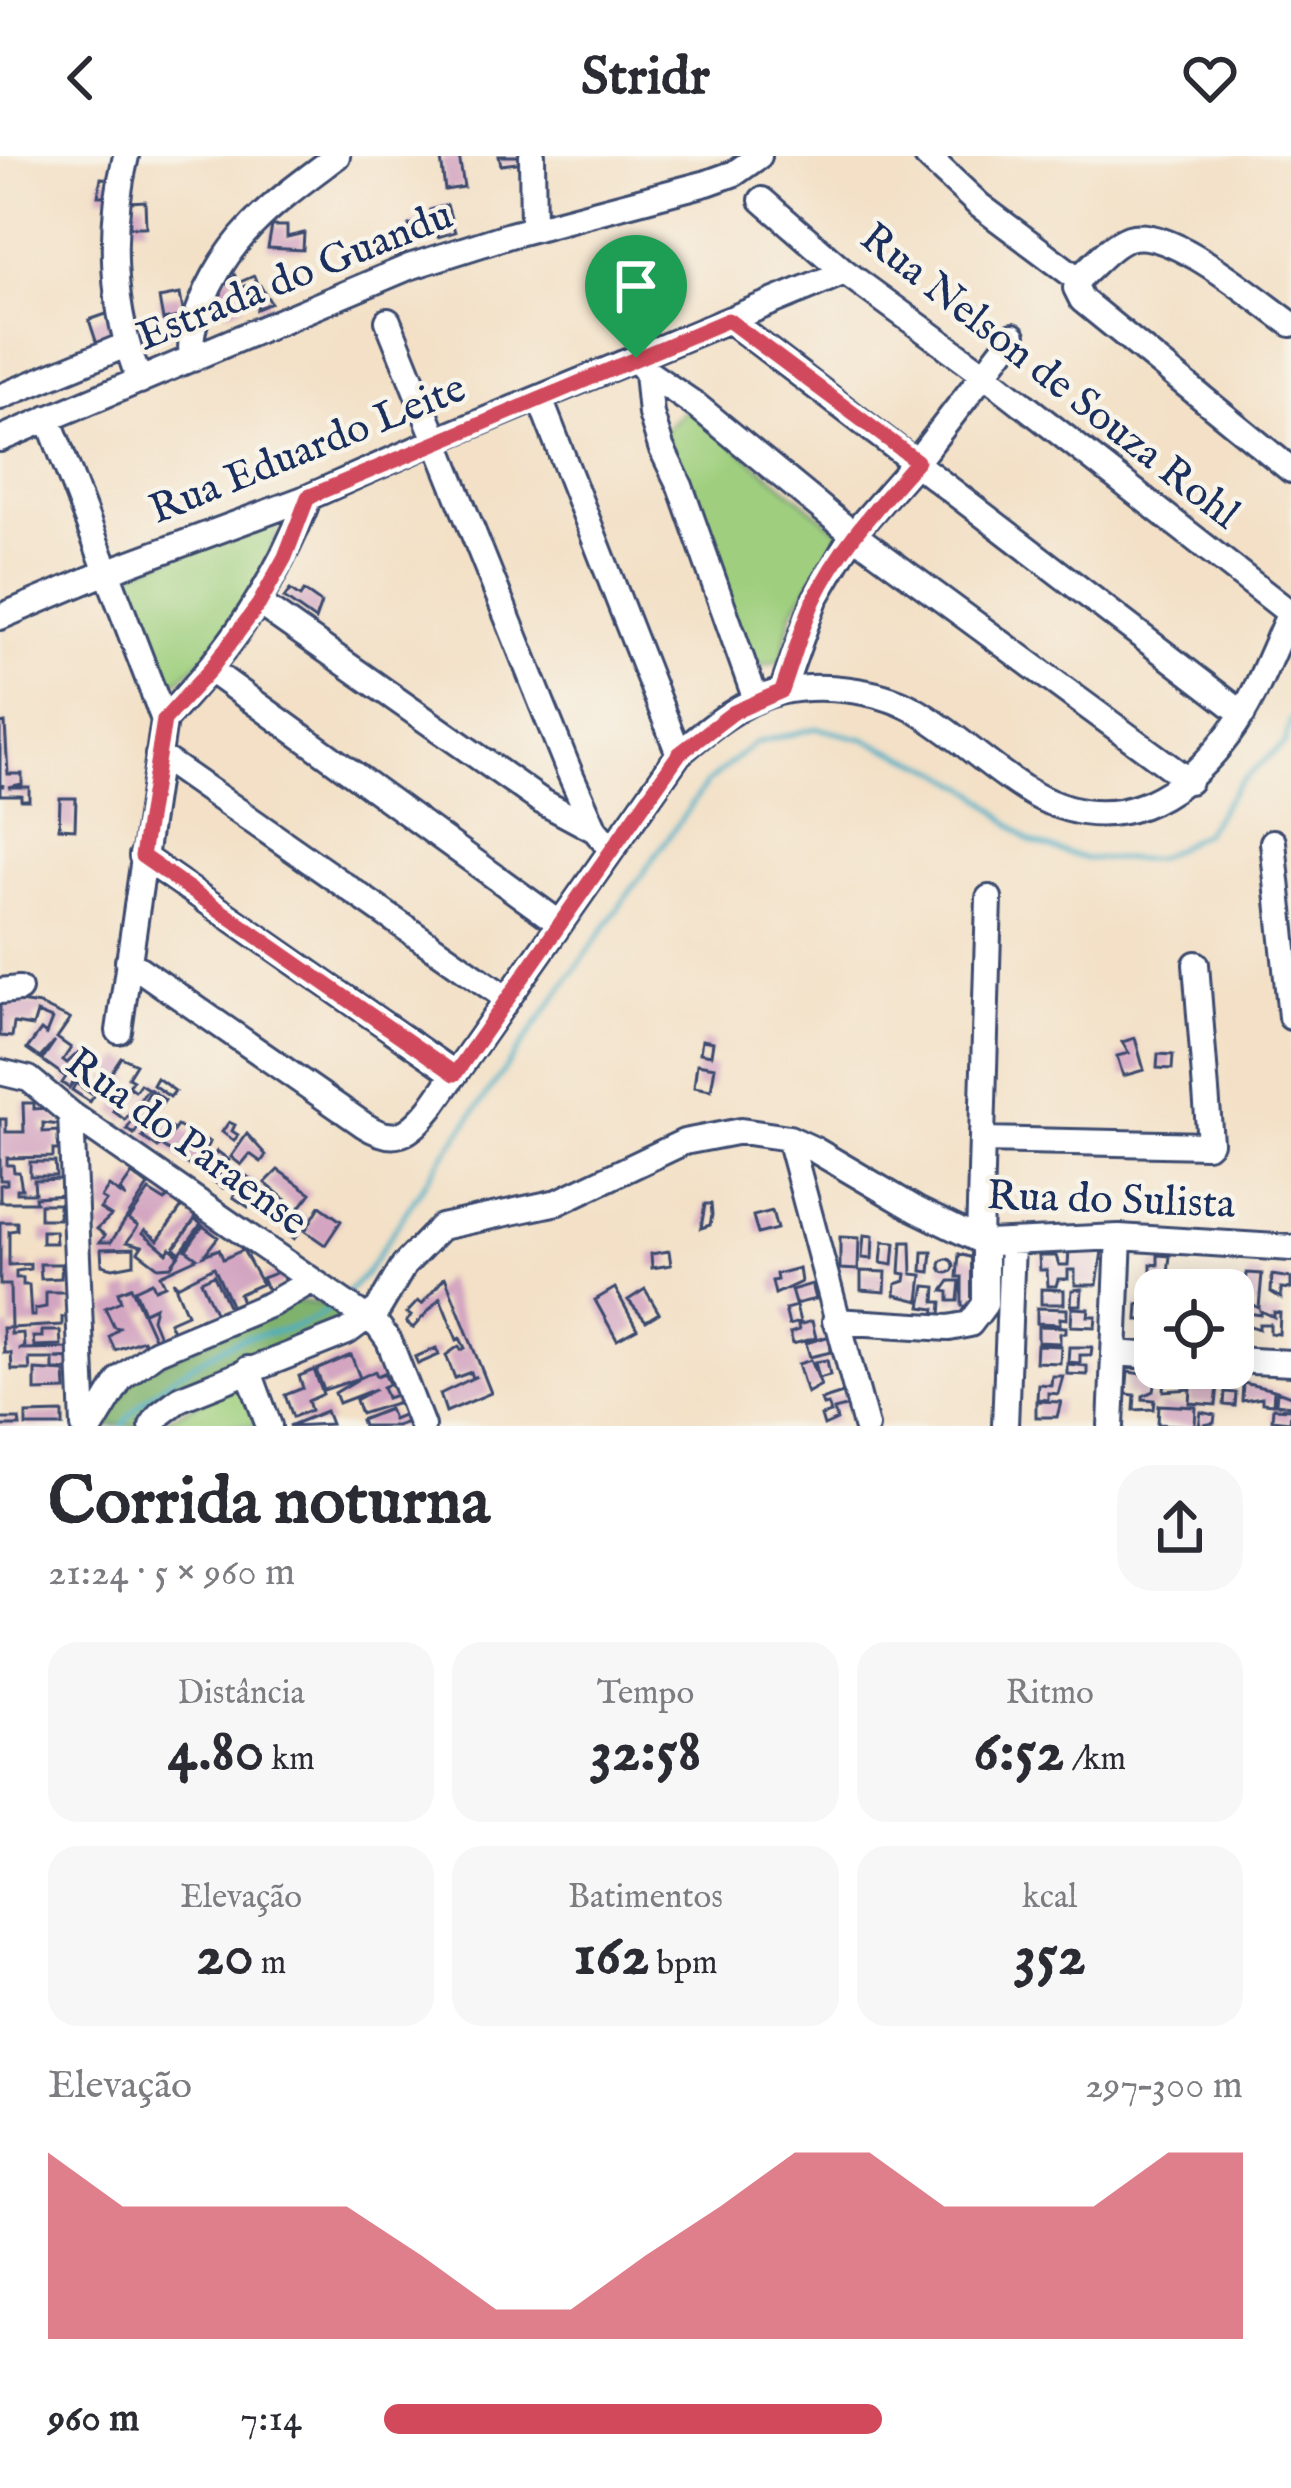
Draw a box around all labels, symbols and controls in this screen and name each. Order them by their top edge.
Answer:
text: Stridr [581,44,710,113]
icon: back [48,45,114,111]
icon: heart [1177,45,1243,111]
street label: Estrada do Guandu [129,190,461,364]
street label: Rua Nelson de Souza Rohl [849,212,1250,542]
pin [585,235,687,358]
icon: arrive [603,253,669,319]
street label: Rua Eduardo Leite [142,362,474,538]
street label: Rua do Paraense [55,1037,317,1249]
street label: Rua do Sulista [986,1170,1237,1232]
map controls [1134,1269,1254,1389]
button: locate [1134,1269,1254,1389]
text: Corrida noturna [48,1462,490,1546]
button: share [1117,1465,1243,1591]
text: 21:24 · 5 × 960 m [48,1549,295,1598]
text: Distância [177,1673,305,1715]
text: Tempo [597,1673,694,1715]
text: Ritmo [1006,1673,1094,1715]
text: 4.80 [168,1715,264,1791]
text: 32:58 [590,1715,701,1791]
text: 6:52 [974,1715,1064,1791]
text: km [264,1739,315,1781]
text: /km [1064,1739,1126,1781]
text: Elevação [180,1877,302,1919]
text: Batimentos [568,1877,723,1919]
text: kcal [1022,1877,1077,1919]
text: 20 [196,1919,254,1995]
text: 162 [574,1919,649,1995]
text: 352 [1014,1919,1086,1995]
text: m [254,1943,286,1985]
text: bpm [649,1943,717,1985]
text: Elevação [48,2062,192,2111]
text: 297–300 m [1085,2062,1243,2111]
text: 960 m [48,2395,139,2444]
text: 7:14 [240,2395,302,2444]

